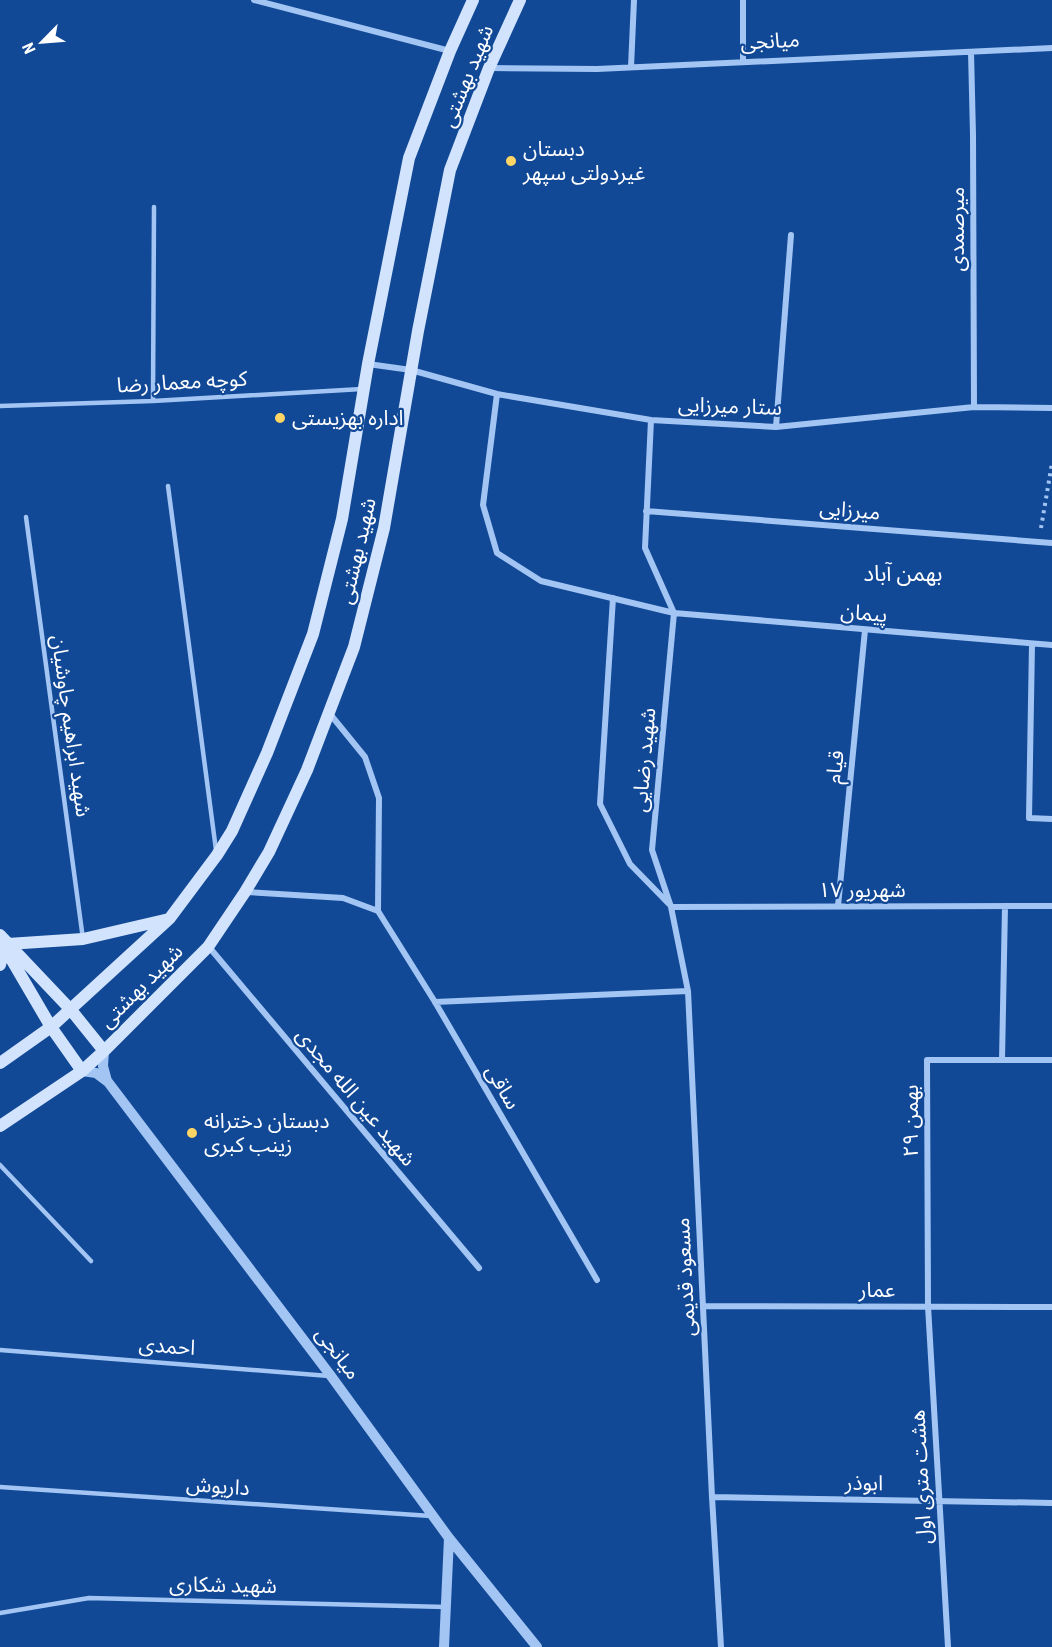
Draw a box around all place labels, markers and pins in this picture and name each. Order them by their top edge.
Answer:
place label: دبستان غیردولتی سپهر [522,137,645,186]
marker: دبستان غیردولتی سپهر [504,154,518,168]
place label: اداره بهزیستی [292,406,404,430]
marker: اداره بهزیستی [273,411,287,425]
place label: دبستان دخترانه زینب کبری [204,1109,330,1157]
marker: دبستان دخترانه زینب کبری [185,1126,199,1140]

